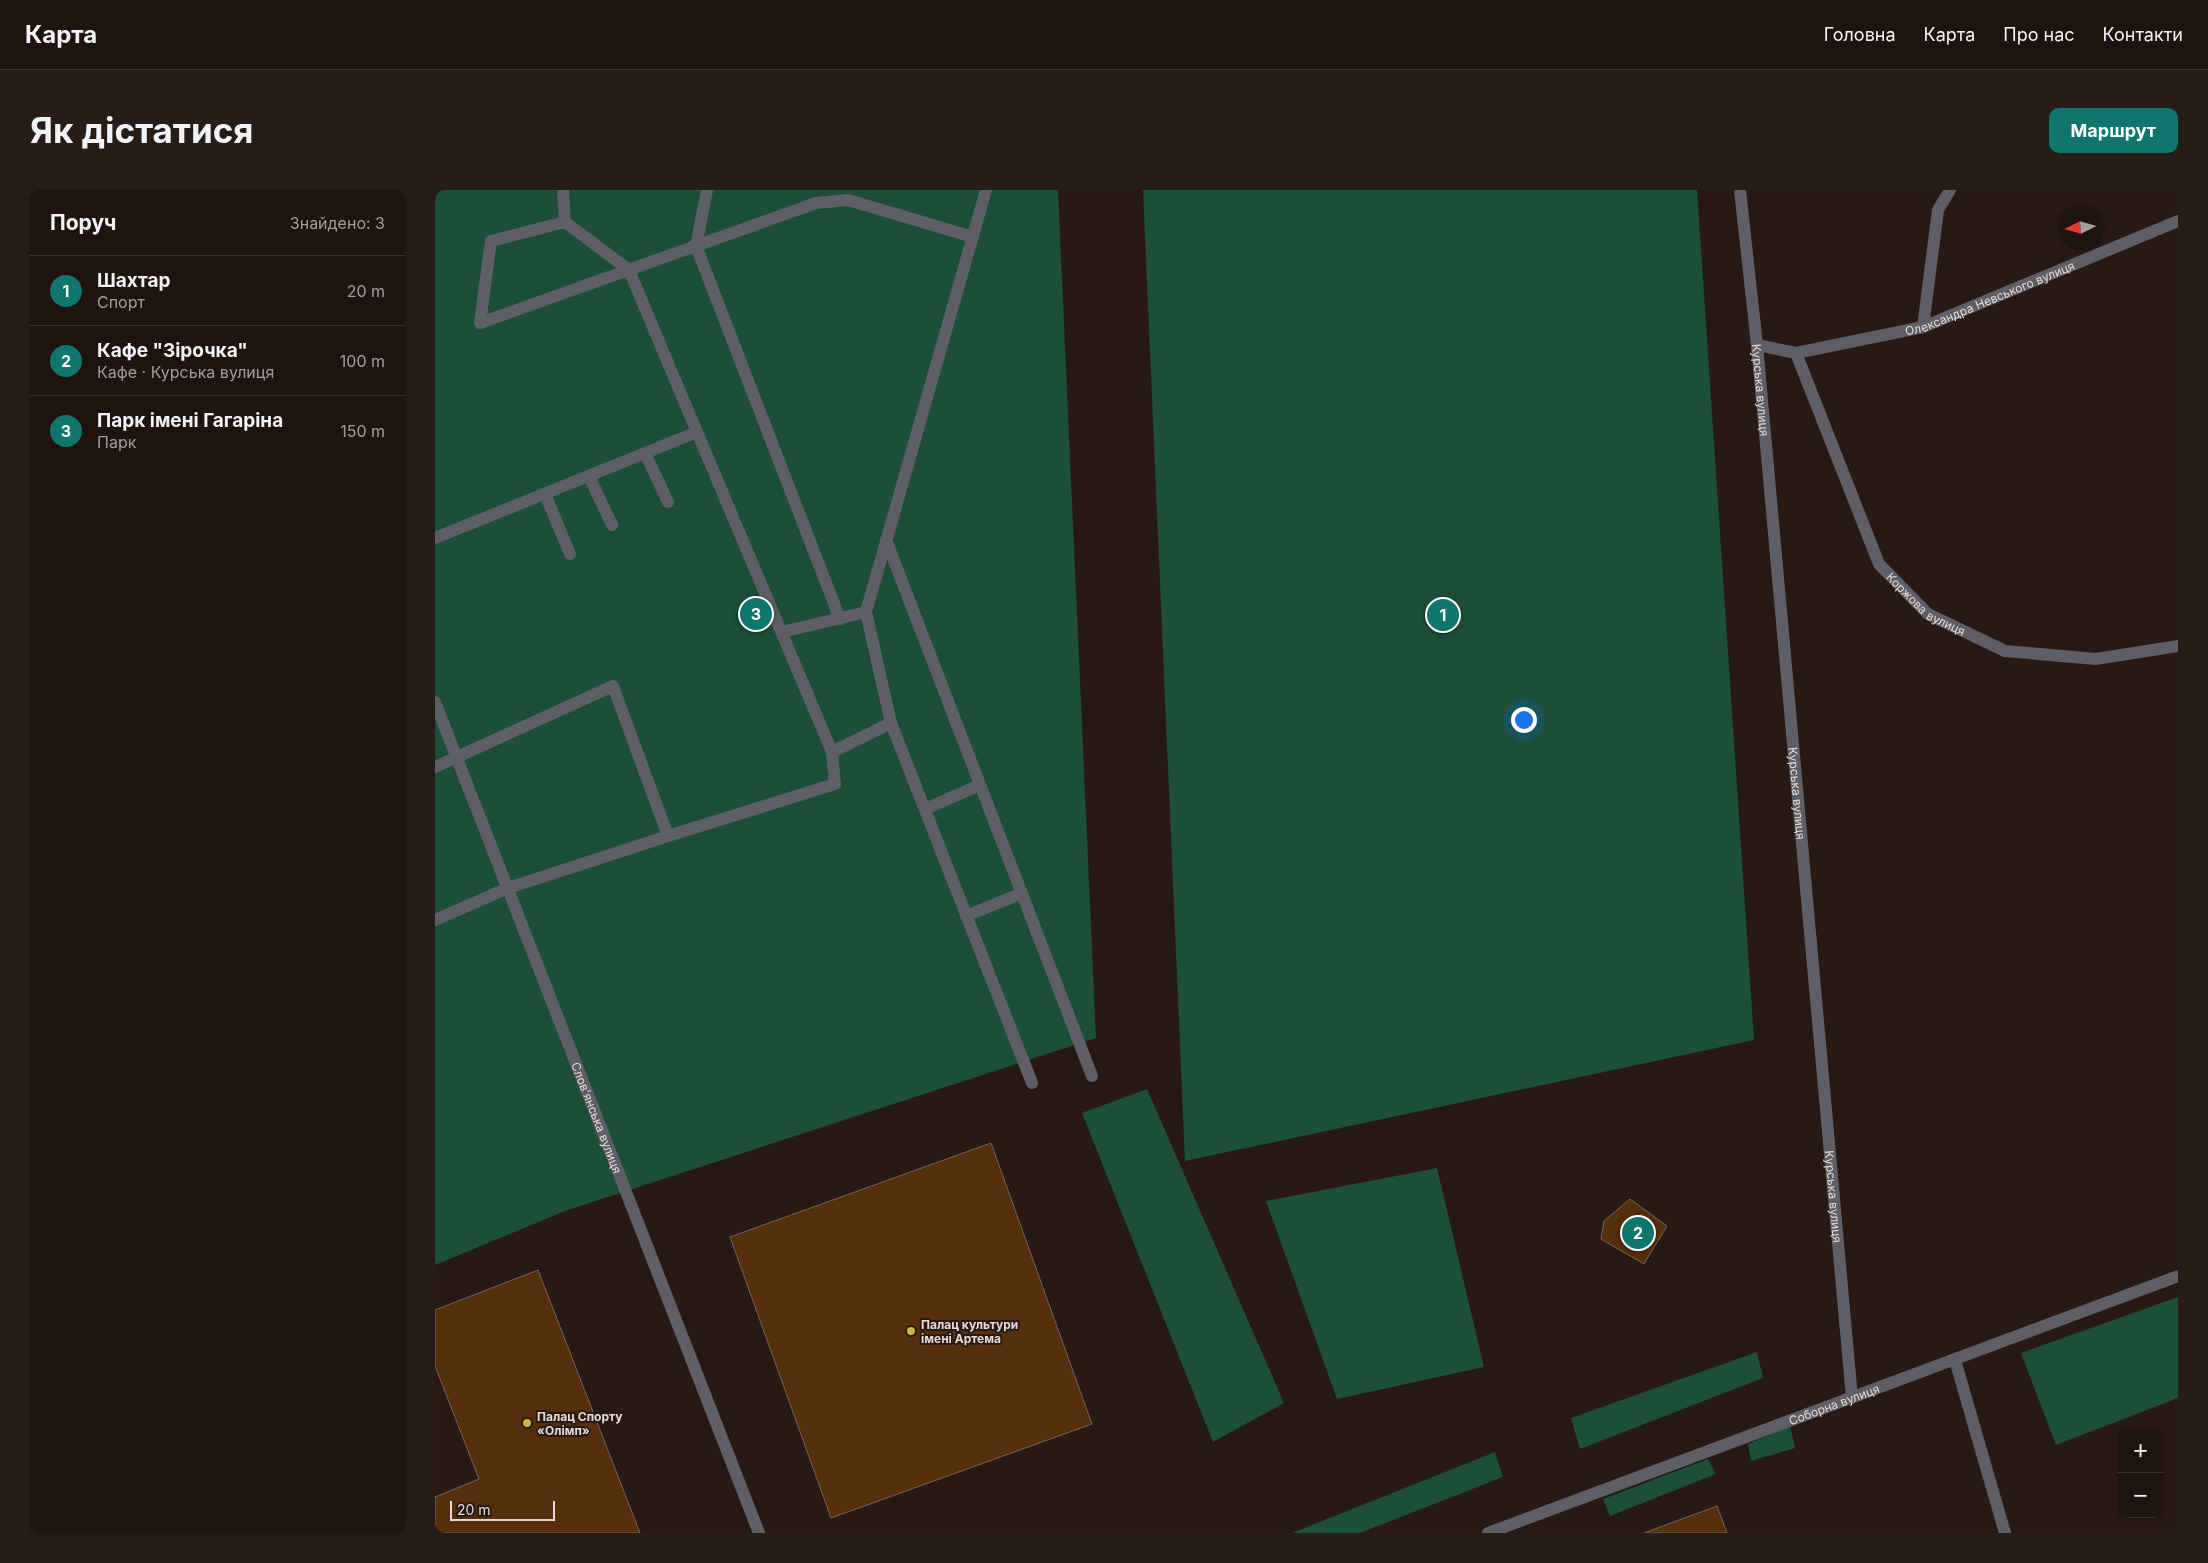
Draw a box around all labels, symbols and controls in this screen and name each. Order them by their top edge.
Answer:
text: Карта [25,20,97,49]
text: Головна [1824,24,1896,45]
text: Карта [1924,24,1975,45]
text: Про нас [2003,24,2075,45]
text: Контакти [2103,24,2183,45]
button: Маршрут [2049,108,2178,153]
text: Як дістатися [30,109,254,151]
north arrow [2058,205,2103,250]
text: Поруч [50,210,117,235]
text: Знайдено: 3 [290,213,385,233]
street label: Олександра Невського вулиця [1904,257,2076,338]
text: Шахтар [97,269,171,292]
text: 1 [63,281,69,301]
text: 20 m [347,281,385,301]
text: Спорт [97,292,145,312]
text: Кафе "Зірочка" [97,339,248,362]
street label: Курська вулиця [1749,343,1773,437]
text: 2 [61,351,71,371]
text: 100 m [340,351,385,371]
text: Кафе · Курська вулиця [97,362,274,382]
text: Парк імені Гагаріна [97,409,283,432]
text: 3 [61,421,71,441]
text: 150 m [340,421,385,441]
text: Парк [97,432,136,452]
street label: Коржова вулиця [1884,569,1968,638]
pin: 3 [740,595,772,633]
pin: 1 [1427,596,1459,634]
your location [1511,707,1537,733]
street label: Курська вулиця [1786,746,1809,840]
street label: Слов'янська вулиця [569,1060,625,1175]
street label: Курська вулиця [1822,1150,1845,1243]
pin: 2 [1622,1214,1654,1252]
place label: Палац культури імені Артема [921,1317,1018,1346]
marker: Палац культури імені Артема [905,1325,917,1337]
street label: Соборна вулиця [1786,1380,1881,1428]
place label: Палац Спорту «Олімп» [537,1409,623,1438]
marker: Палац Спорту «Олімп» [521,1417,533,1429]
map controls [2118,1428,2163,1518]
button: + [2118,1428,2163,1473]
button: − [2118,1473,2163,1518]
scale bar [450,1498,555,1521]
text: 20 m [457,1501,491,1518]

